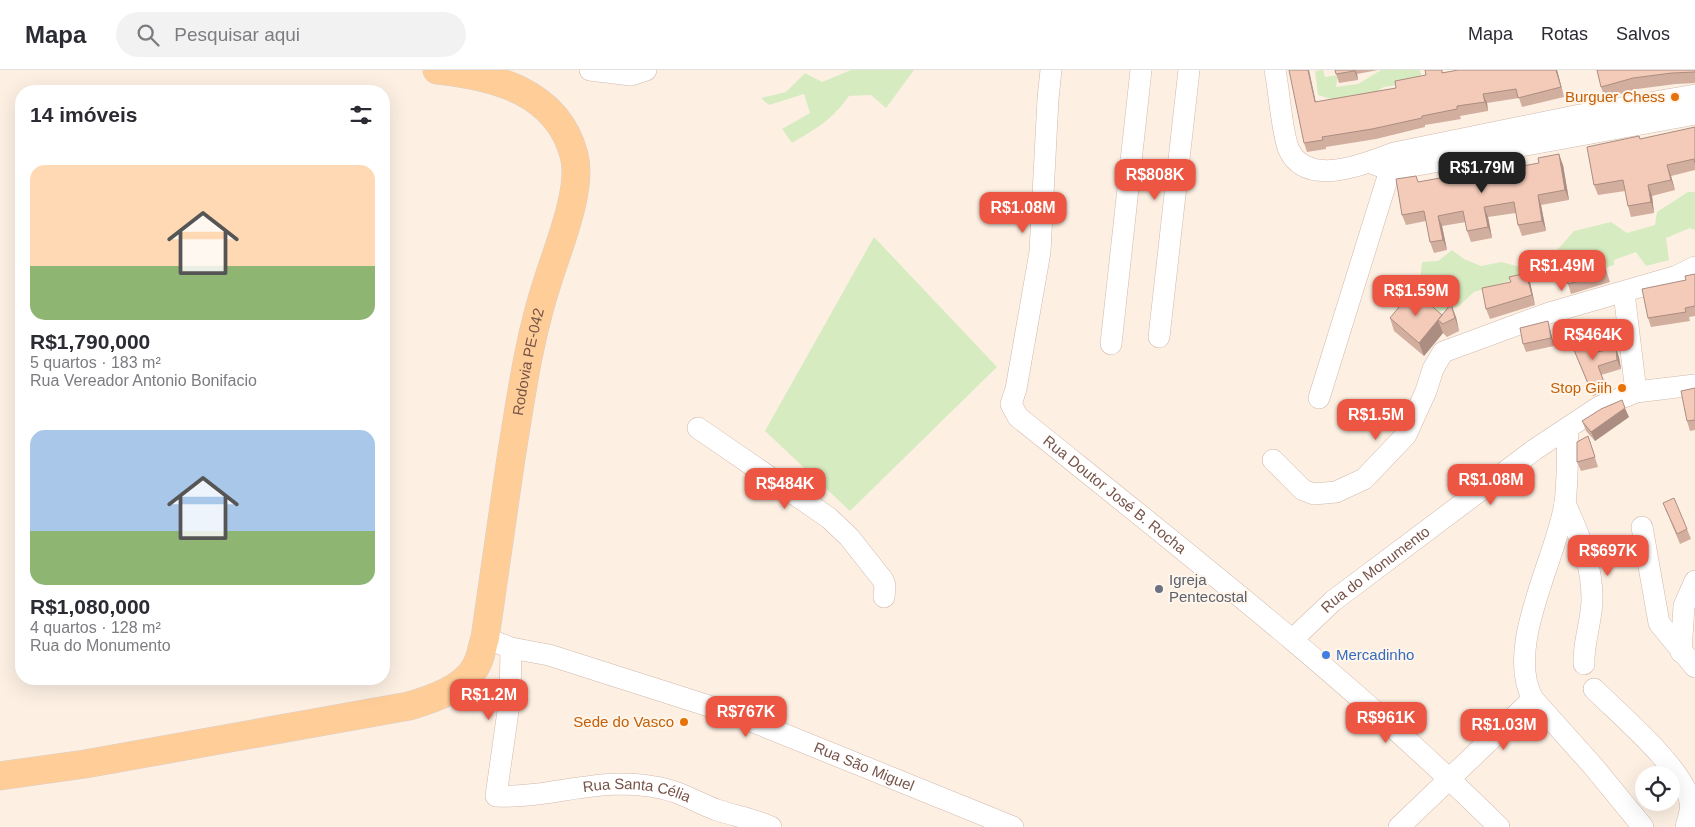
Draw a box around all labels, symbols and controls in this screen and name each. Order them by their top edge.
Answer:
search box [116,12,466,57]
text: Mapa [25,21,86,48]
icon: search [134,21,162,49]
text: Pesquisar aqui [174,24,300,45]
text: Mapa [1468,24,1513,44]
text: Rotas [1541,24,1588,44]
text: Salvos [1616,24,1670,44]
place label: Burguer Chess [1565,88,1665,105]
marker: Burguer Chess [1669,91,1681,103]
icon: filters [347,101,375,129]
text: 14 imóveis [30,103,137,126]
pin: R$1.79M [1436,152,1528,194]
pin: R$808K [1114,158,1196,201]
text: R$1.79M [1450,159,1514,176]
text: R$808K [1126,166,1184,183]
pin: R$1.08M [977,191,1069,234]
icon: home [158,198,248,288]
text: R$1.08M [991,199,1055,216]
pin: R$1.49M [1516,250,1608,292]
text: R$1.49M [1530,257,1594,274]
pin: R$1.59M [1370,274,1462,317]
text: R$1.59M [1384,282,1448,299]
street label: Rodovia PE-042 [509,306,547,417]
pin: R$464K [1552,318,1634,361]
text: R$464K [1564,326,1622,343]
text: R$1,790,000 [30,330,150,353]
text: 5 quartos · 183 m² [30,354,161,371]
text: Rua Vereador Antonio Bonifacio [30,372,257,389]
place label: Stop Giih [1550,379,1612,396]
marker: Stop Giih [1616,382,1628,394]
pin: R$1.5M [1335,398,1417,441]
text: R$1.5M [1348,406,1404,423]
street label: Rua Doutor José B. Rocha [1040,432,1190,557]
icon: home [158,463,248,553]
pin: R$1.08M [1445,464,1537,506]
pin: R$484K [744,468,826,510]
text: R$1.08M [1459,471,1523,488]
text: R$484K [756,475,814,492]
street label: Rua do Monumento [1317,522,1433,616]
pin: R$697K [1567,534,1649,577]
text: R$697K [1579,542,1637,559]
place label: Igreja Pentecostal [1169,571,1247,605]
marker: Igreja Pentecostal [1153,583,1165,595]
text: R$1,080,000 [30,595,150,618]
text: 4 quartos · 128 m² [30,619,161,636]
text: Rua do Monumento [30,637,171,654]
place label: Mercadinho [1336,646,1414,663]
marker: Mercadinho [1320,649,1332,661]
pin: R$1.2M [448,678,530,721]
text: R$1.2M [461,686,517,703]
pin: R$767K [705,696,787,738]
pin: R$961K [1345,702,1427,744]
text: R$767K [717,703,775,720]
pin: R$1.03M [1458,708,1550,751]
text: R$961K [1357,709,1415,726]
place label: Sede do Vasco [573,713,674,730]
marker: Sede do Vasco [678,716,690,728]
text: R$1.03M [1472,716,1536,733]
street label: Rua São Miguel [812,738,917,794]
map controls [1635,766,1680,811]
button: locate [1635,766,1680,811]
street label: Rua Santa Célia [582,775,694,806]

